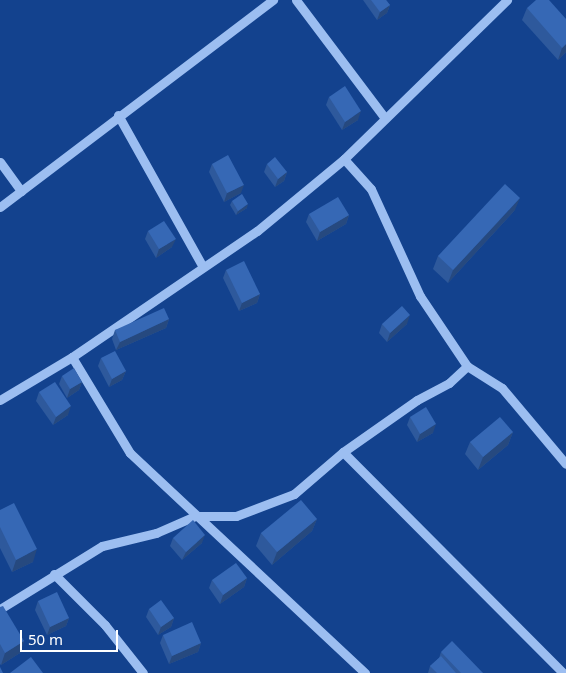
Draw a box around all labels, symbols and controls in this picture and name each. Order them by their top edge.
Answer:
scale bar [22,620,120,652]
text: 50 m [28,629,63,649]

